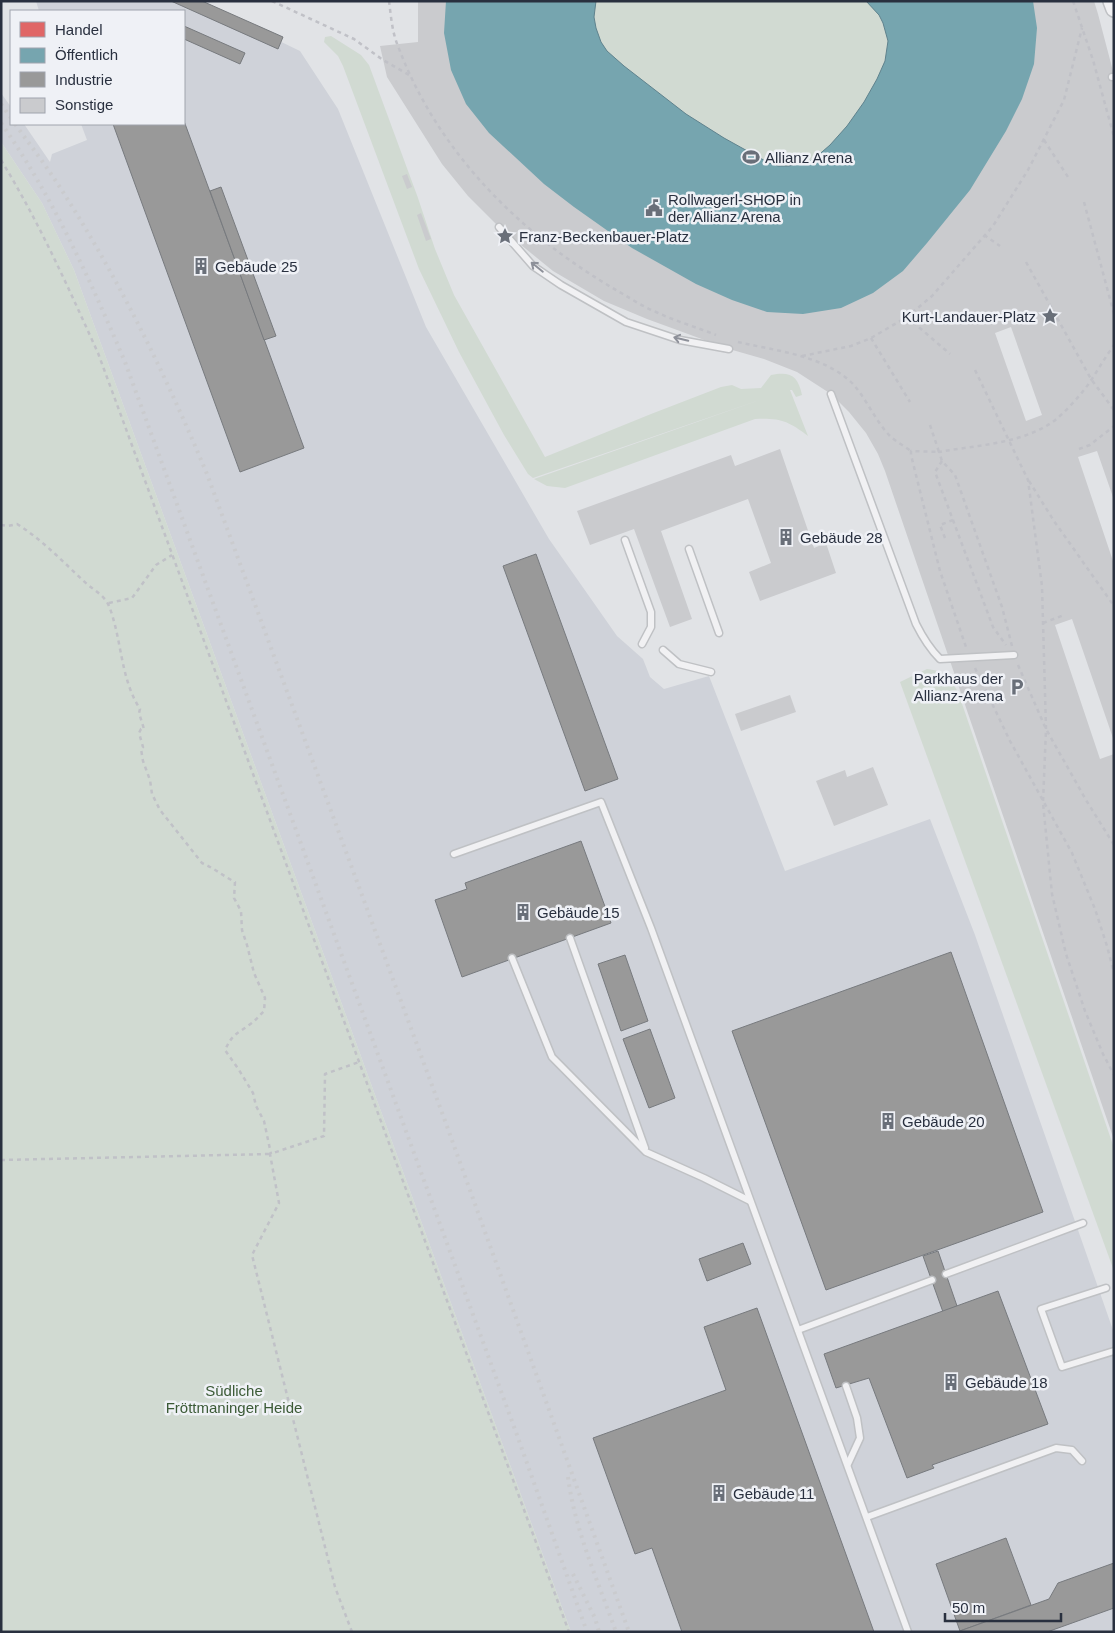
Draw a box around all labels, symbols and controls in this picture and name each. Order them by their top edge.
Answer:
legend [10,10,185,125]
text: Handel [55,21,103,38]
text: Öffentlich [55,46,118,63]
text: Industrie [55,71,113,88]
text: Sonstige [55,96,113,113]
sports icon: Allianz Arena [741,147,761,167]
place label: Allianz Arena [765,149,853,166]
place label: Rollwagerl-SHOP in der Allianz Arena [668,191,801,225]
public building icon: Rollwagerl-SHOP in der Allianz Arena [644,198,664,218]
place icon: Franz-Beckenbauer-Platz [495,226,515,246]
place label: Franz-Beckenbauer-Platz [519,228,689,245]
building icon: Gebäude 25 [191,256,211,276]
place label: Gebäude 25 [215,258,298,275]
one-way arrow [531,262,544,273]
place icon: Kurt-Landauer-Platz [1040,306,1060,326]
place label: Kurt-Landauer-Platz [902,308,1036,325]
one-way arrow [674,334,690,344]
building icon: Gebäude 28 [776,527,796,547]
place label: Gebäude 28 [800,529,883,546]
place label: Parkhaus der Allianz-Arena [914,670,1004,704]
parking icon: Parkhaus der Allianz-Arena [1007,677,1027,697]
building icon: Gebäude 15 [513,902,533,922]
place label: Gebäude 15 [537,904,620,921]
building icon: Gebäude 20 [878,1111,898,1131]
place label: Gebäude 20 [902,1113,985,1130]
building icon: Gebäude 18 [941,1372,961,1392]
place label: Gebäude 18 [965,1374,1048,1391]
park label: Südliche Fröttmaninger Heide [166,1382,302,1416]
building icon: Gebäude 11 [709,1483,729,1503]
place label: Gebäude 11 [733,1485,814,1502]
scale bar [945,1590,1061,1622]
text: 50 m [952,1599,985,1616]

